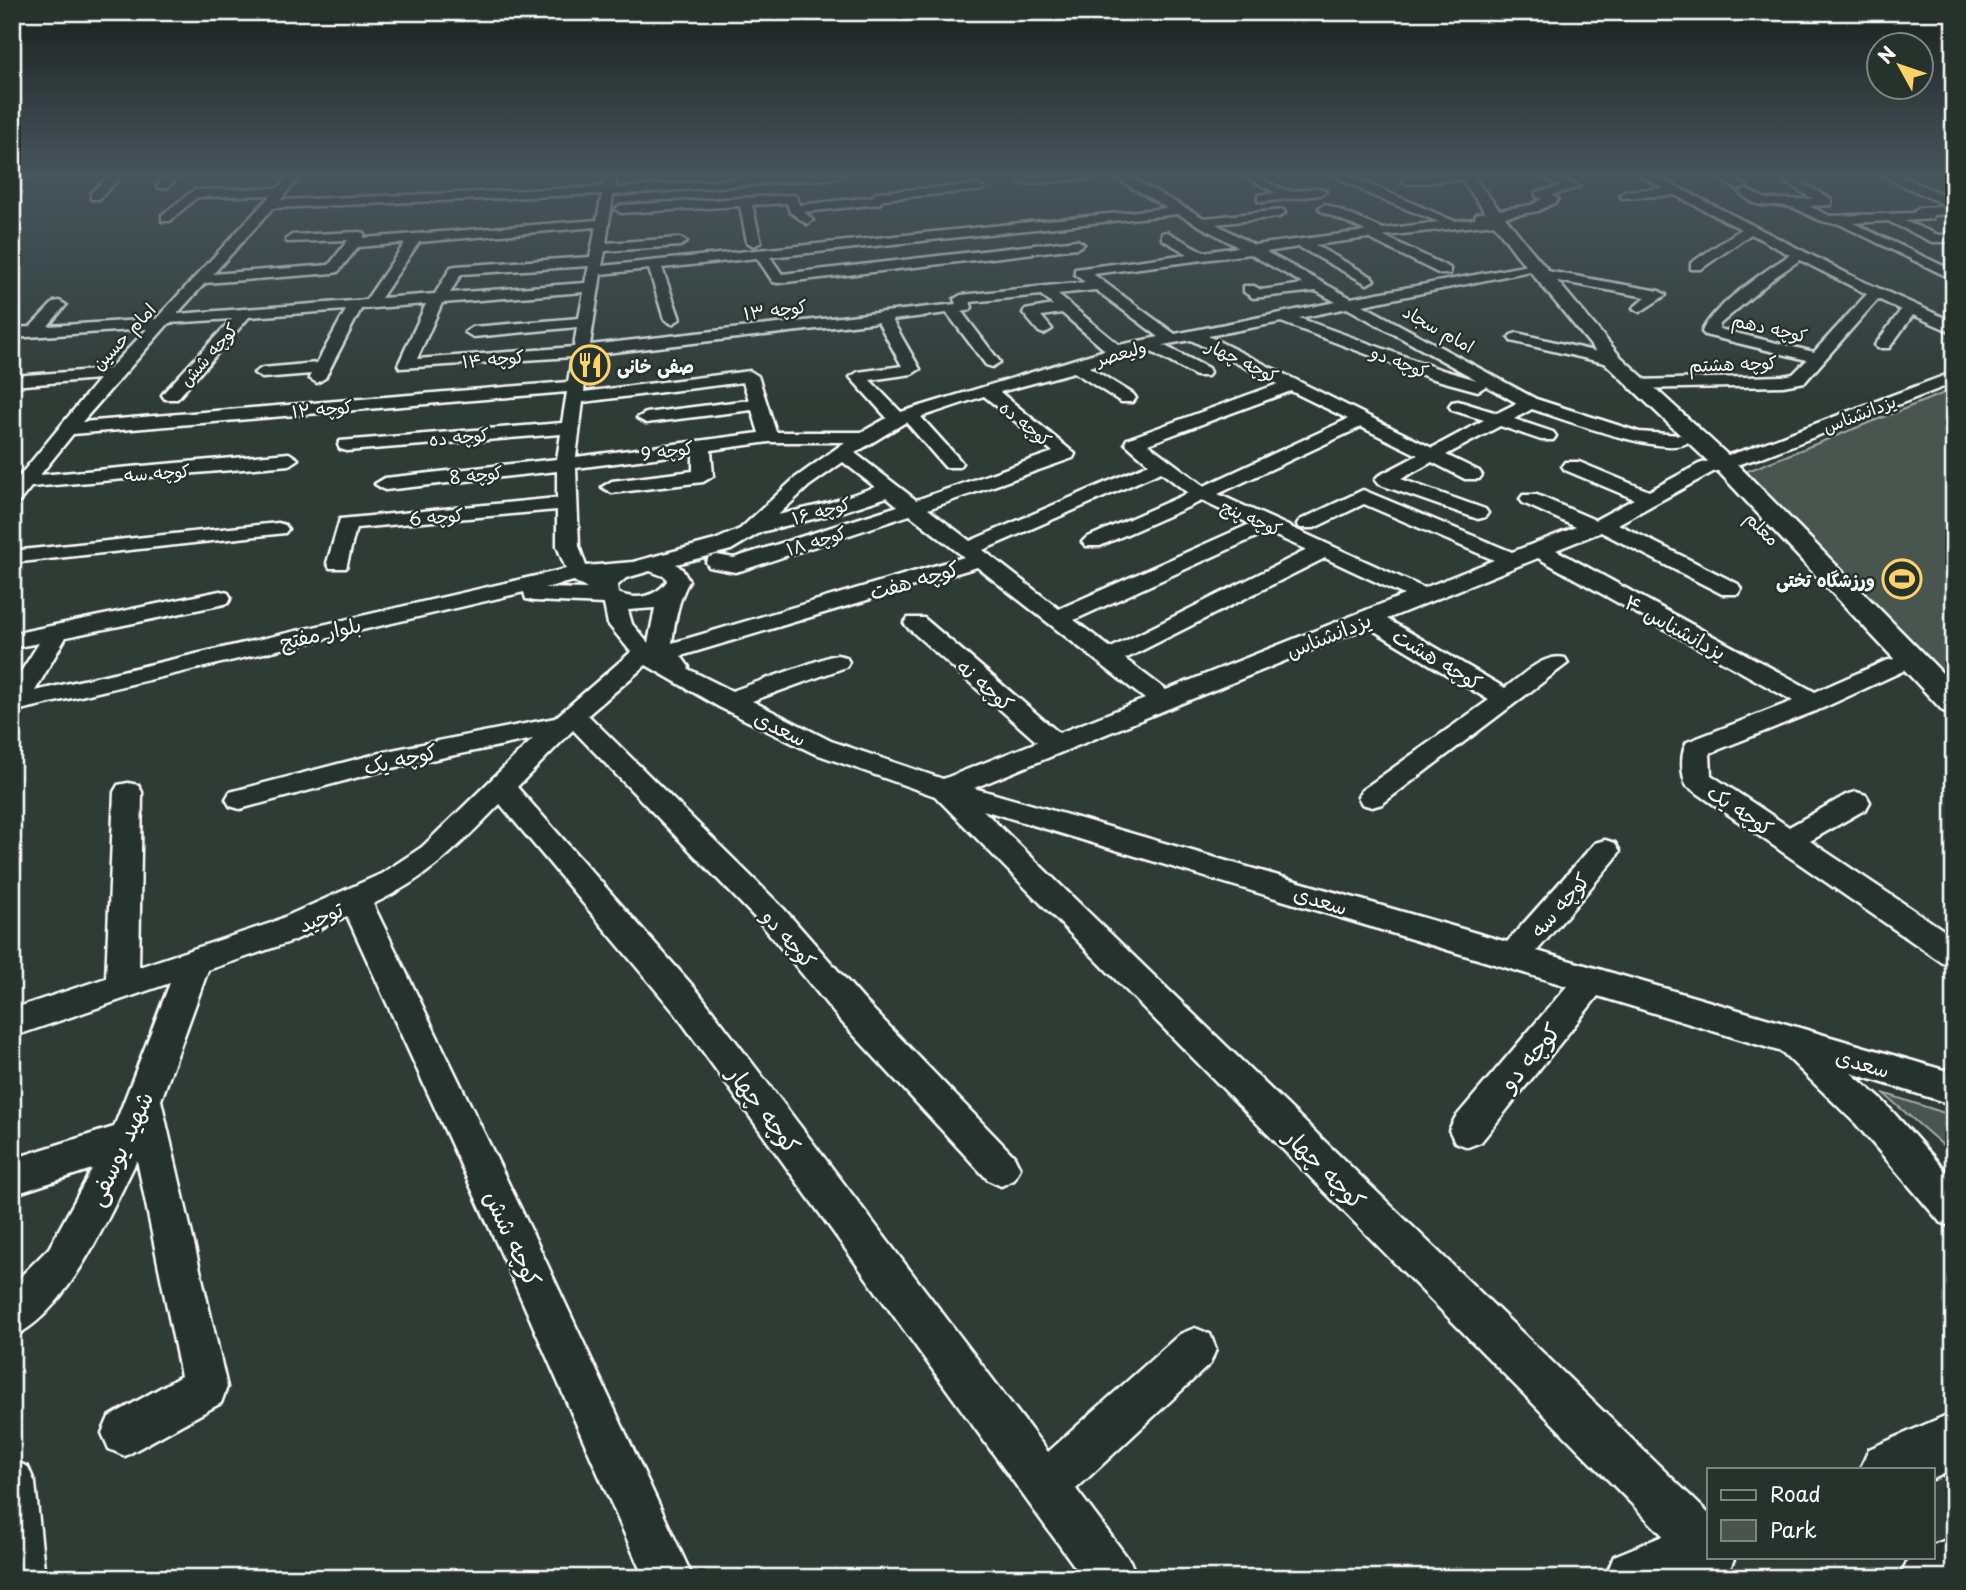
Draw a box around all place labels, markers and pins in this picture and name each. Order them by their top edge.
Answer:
restaurant icon: صفی خانی [569,344,611,386]
place label: صفی خانی [617,352,694,379]
sports icon: ورزشگاه تختی [1881,558,1923,600]
place label: ورزشگاه تختی [1776,566,1875,593]

